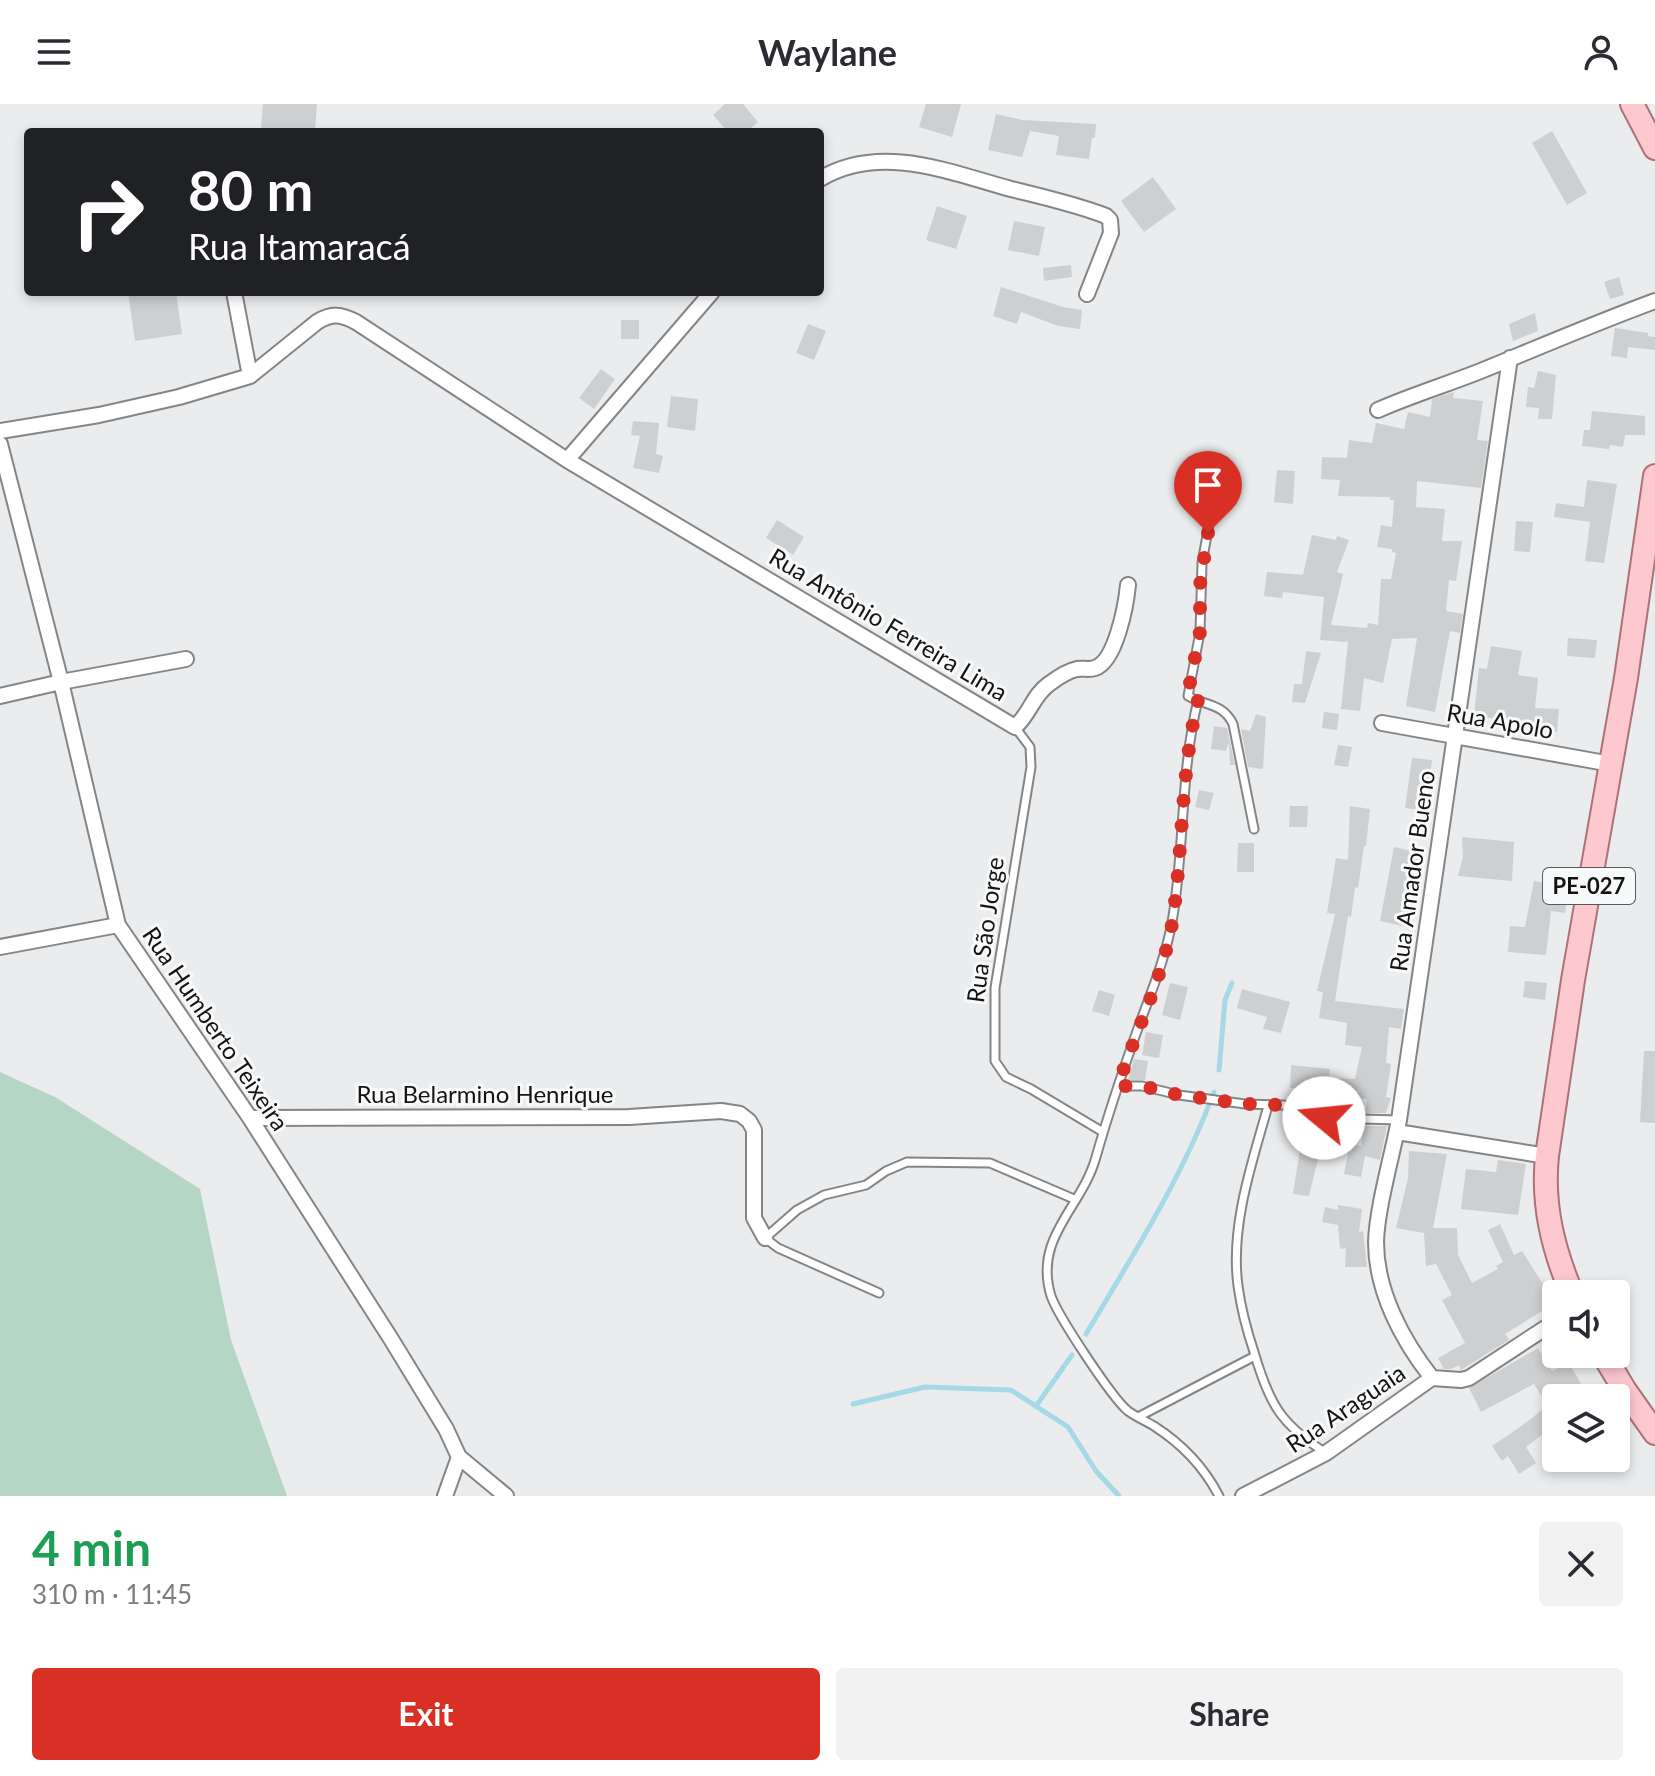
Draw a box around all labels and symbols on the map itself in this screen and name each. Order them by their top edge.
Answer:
pin [1174,451,1242,533]
street label: Rua Antônio Ferreira Lima [764,541,1013,706]
street label: Rua Apolo [1445,697,1556,744]
street label: Rua Amador Bueno [1383,768,1440,973]
street label: Rua São Jorge [960,855,1009,1004]
road number: PE-027 [1543,868,1635,904]
street label: Rua Humberto Teixeira [137,921,295,1136]
position arrow [1282,1076,1366,1160]
street label: Rua Belarmino Henrique [357,1079,613,1108]
street label: Rua Araguaia [1280,1357,1410,1458]

